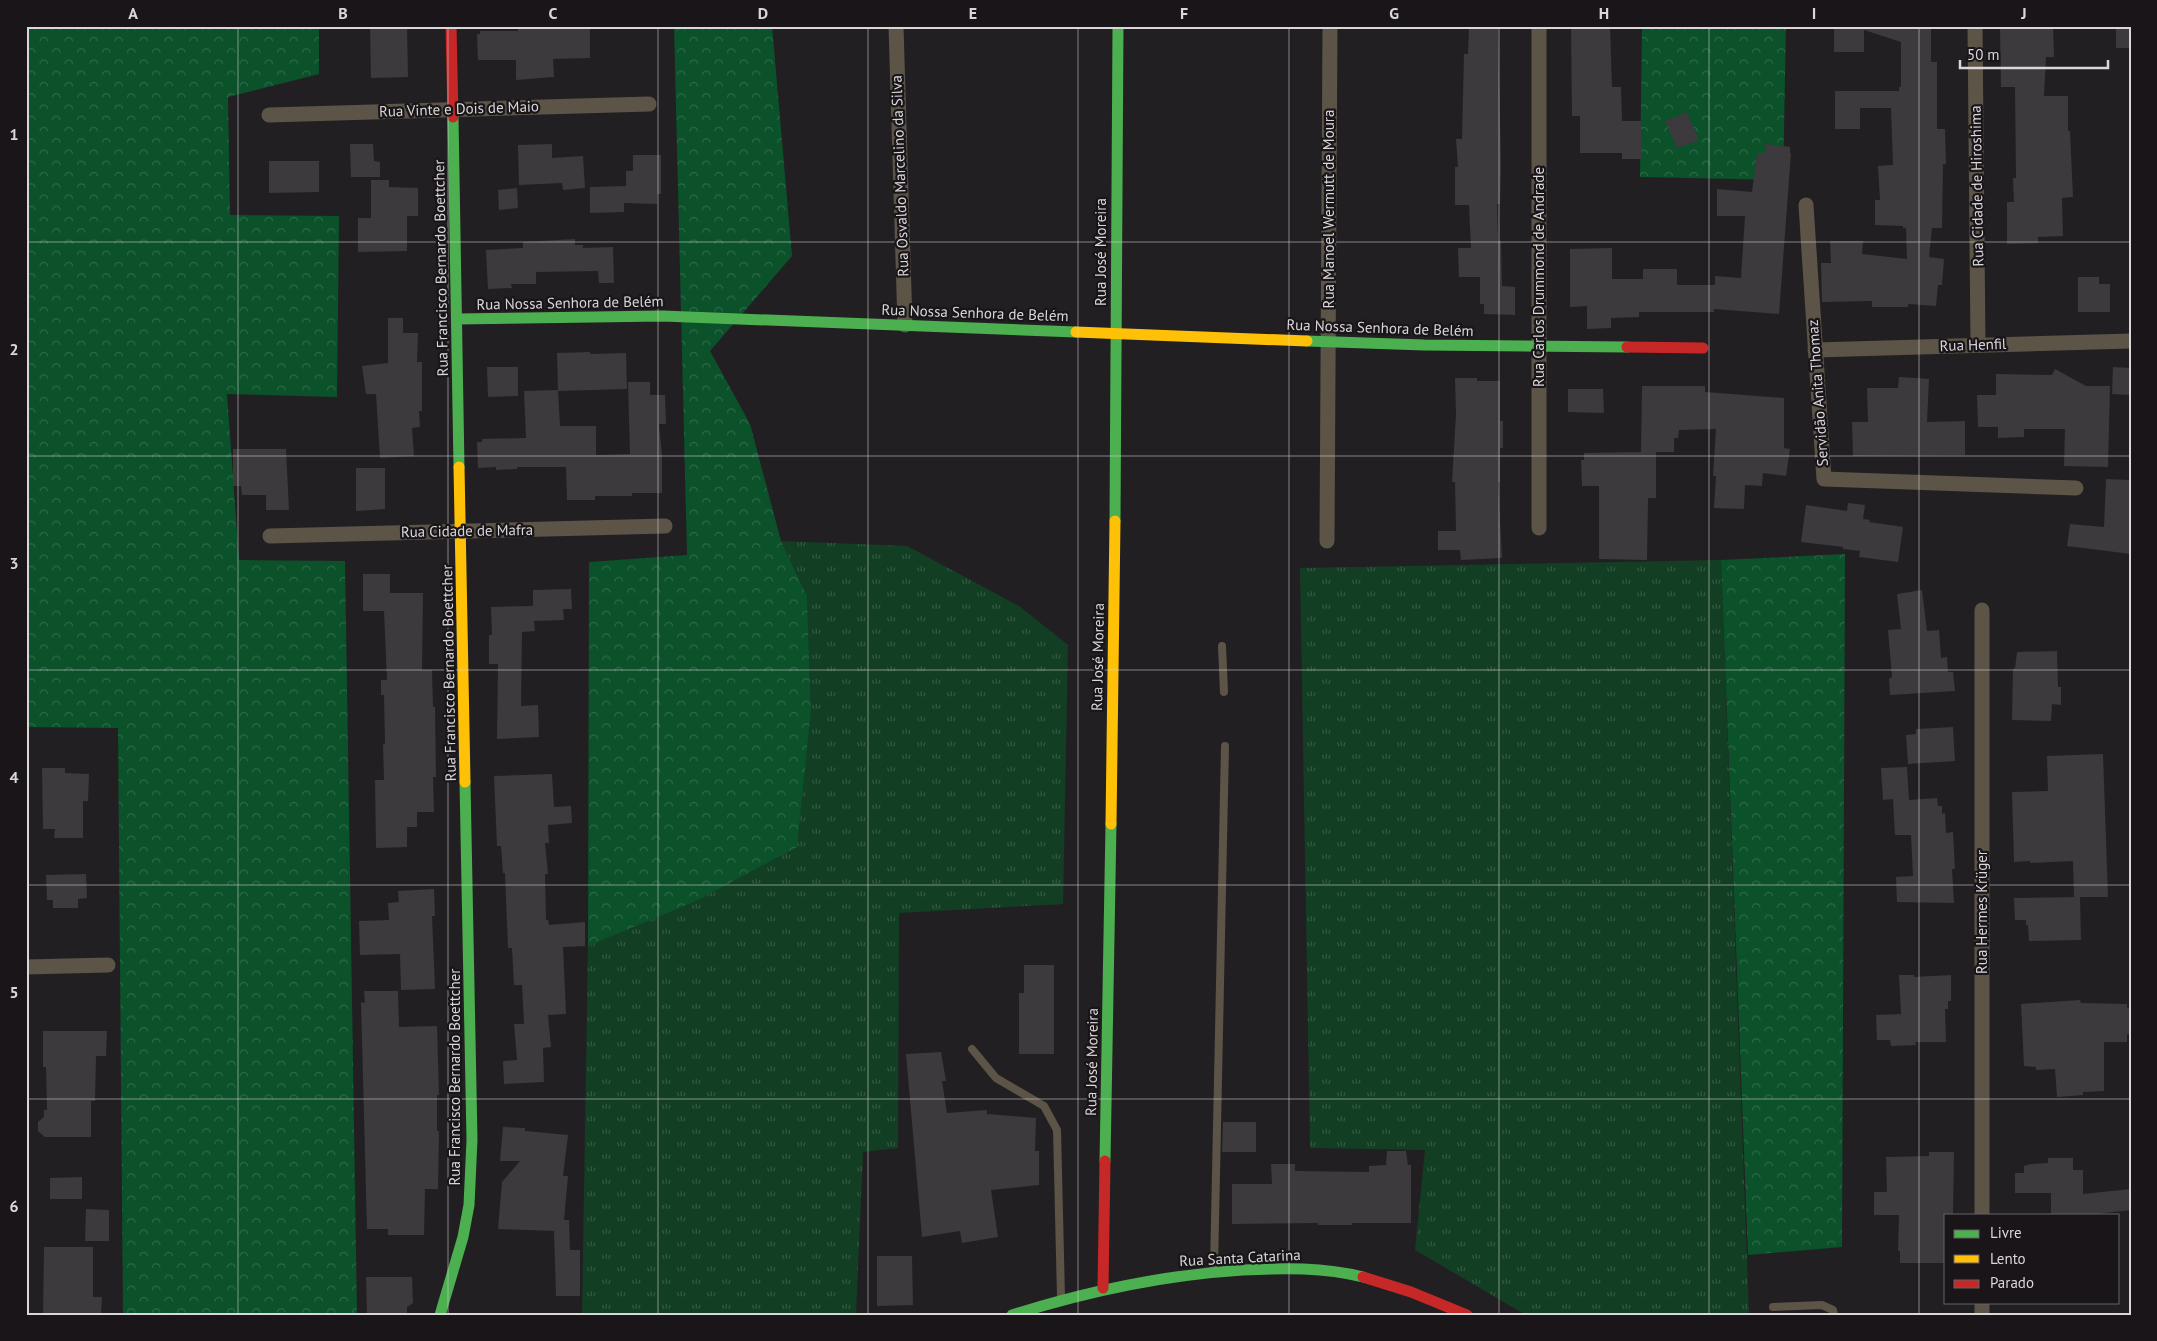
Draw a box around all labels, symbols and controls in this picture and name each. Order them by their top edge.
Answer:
text: A [128,3,138,23]
text: B [338,3,348,23]
text: C [549,3,558,23]
text: D [758,3,768,23]
text: E [969,3,977,23]
text: F [1180,3,1188,23]
text: G [1389,3,1399,23]
text: H [1599,3,1609,23]
text: I [1812,3,1816,23]
text: J [2020,3,2027,23]
scale bar [1960,38,2107,70]
text: 50 m [1967,45,2000,64]
street label: Rua Osvaldo Marcelino da Silva [886,75,913,277]
street label: Rua Vinte e Dois de Maio [379,96,539,121]
street label: Rua Cidade de Hiroshima [1966,105,1987,267]
street label: Rua Manoel Wermutt de Moura [1319,110,1338,308]
text: 1 [9,124,19,144]
street label: Rua Francisco Bernardo Boettcher [429,159,452,377]
street label: Rua Carlos Drummond de Andrade [1529,167,1548,387]
street label: Rua José Moreira [1091,198,1110,306]
street label: Rua Nossa Senhora de Belém [476,291,664,314]
street label: Rua Nossa Senhora de Belém [881,300,1069,325]
street label: Rua Nossa Senhora de Belém [1286,315,1474,340]
street label: Servidão Anita Thomaz [1803,319,1832,467]
street label: Rua Henfil [1939,334,2007,355]
text: 2 [9,339,19,359]
street label: Rua Cidade de Mafra [401,520,533,541]
text: 3 [9,553,19,573]
street label: Rua Francisco Bernardo Boettcher [437,564,460,782]
street label: Rua José Moreira [1087,603,1108,711]
text: 4 [9,767,19,787]
street label: Rua Hermes Krüger [1972,850,1991,974]
street label: Rua Francisco Bernardo Boettcher [445,969,464,1185]
text: 5 [9,982,19,1002]
street label: Rua José Moreira [1081,1008,1102,1116]
text: 6 [9,1196,19,1216]
legend [1944,1214,2120,1304]
text: Livre [1990,1223,2022,1242]
street label: Rua Santa Catarina [1179,1245,1301,1270]
text: Lento [1990,1249,2026,1268]
text: Parado [1990,1273,2034,1292]

